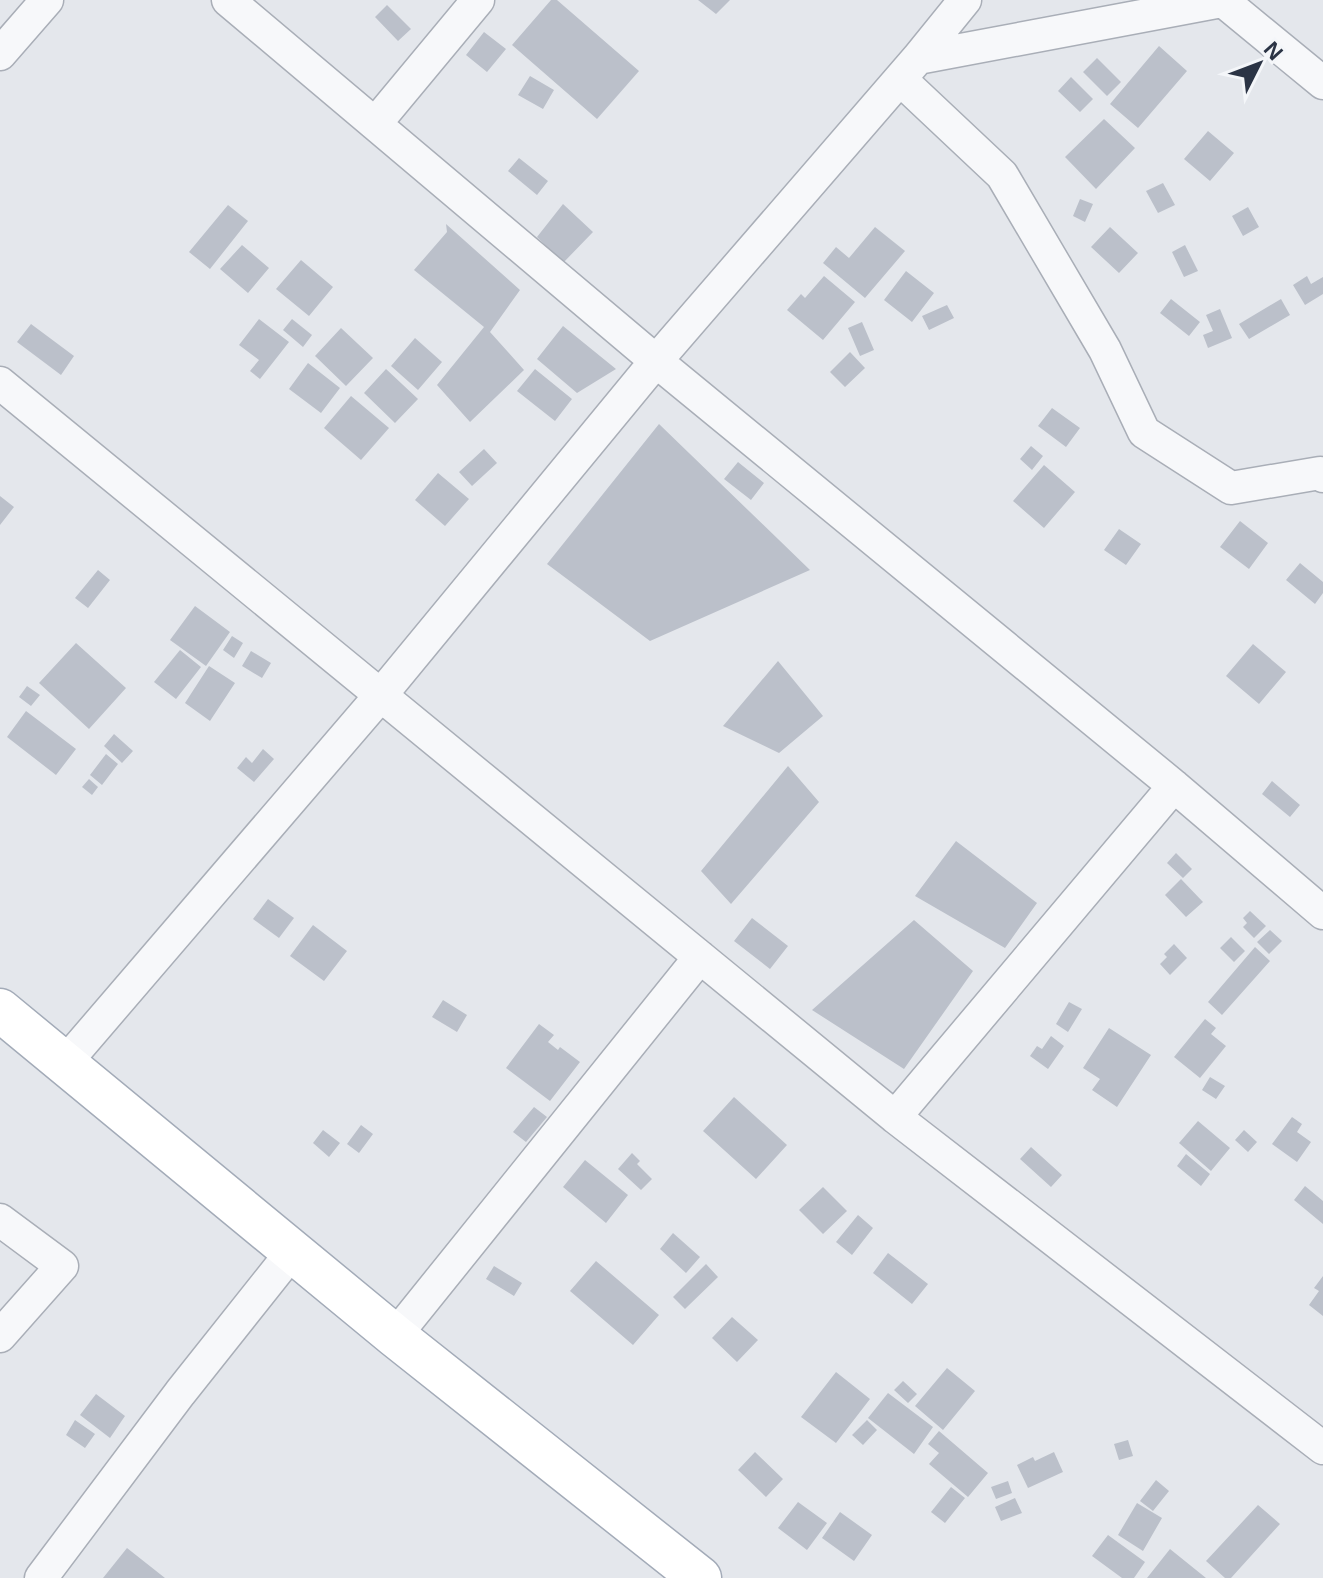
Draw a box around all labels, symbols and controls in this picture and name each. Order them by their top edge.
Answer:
north arrow [1219,24,1299,104]
text: N [1259,37,1288,65]

